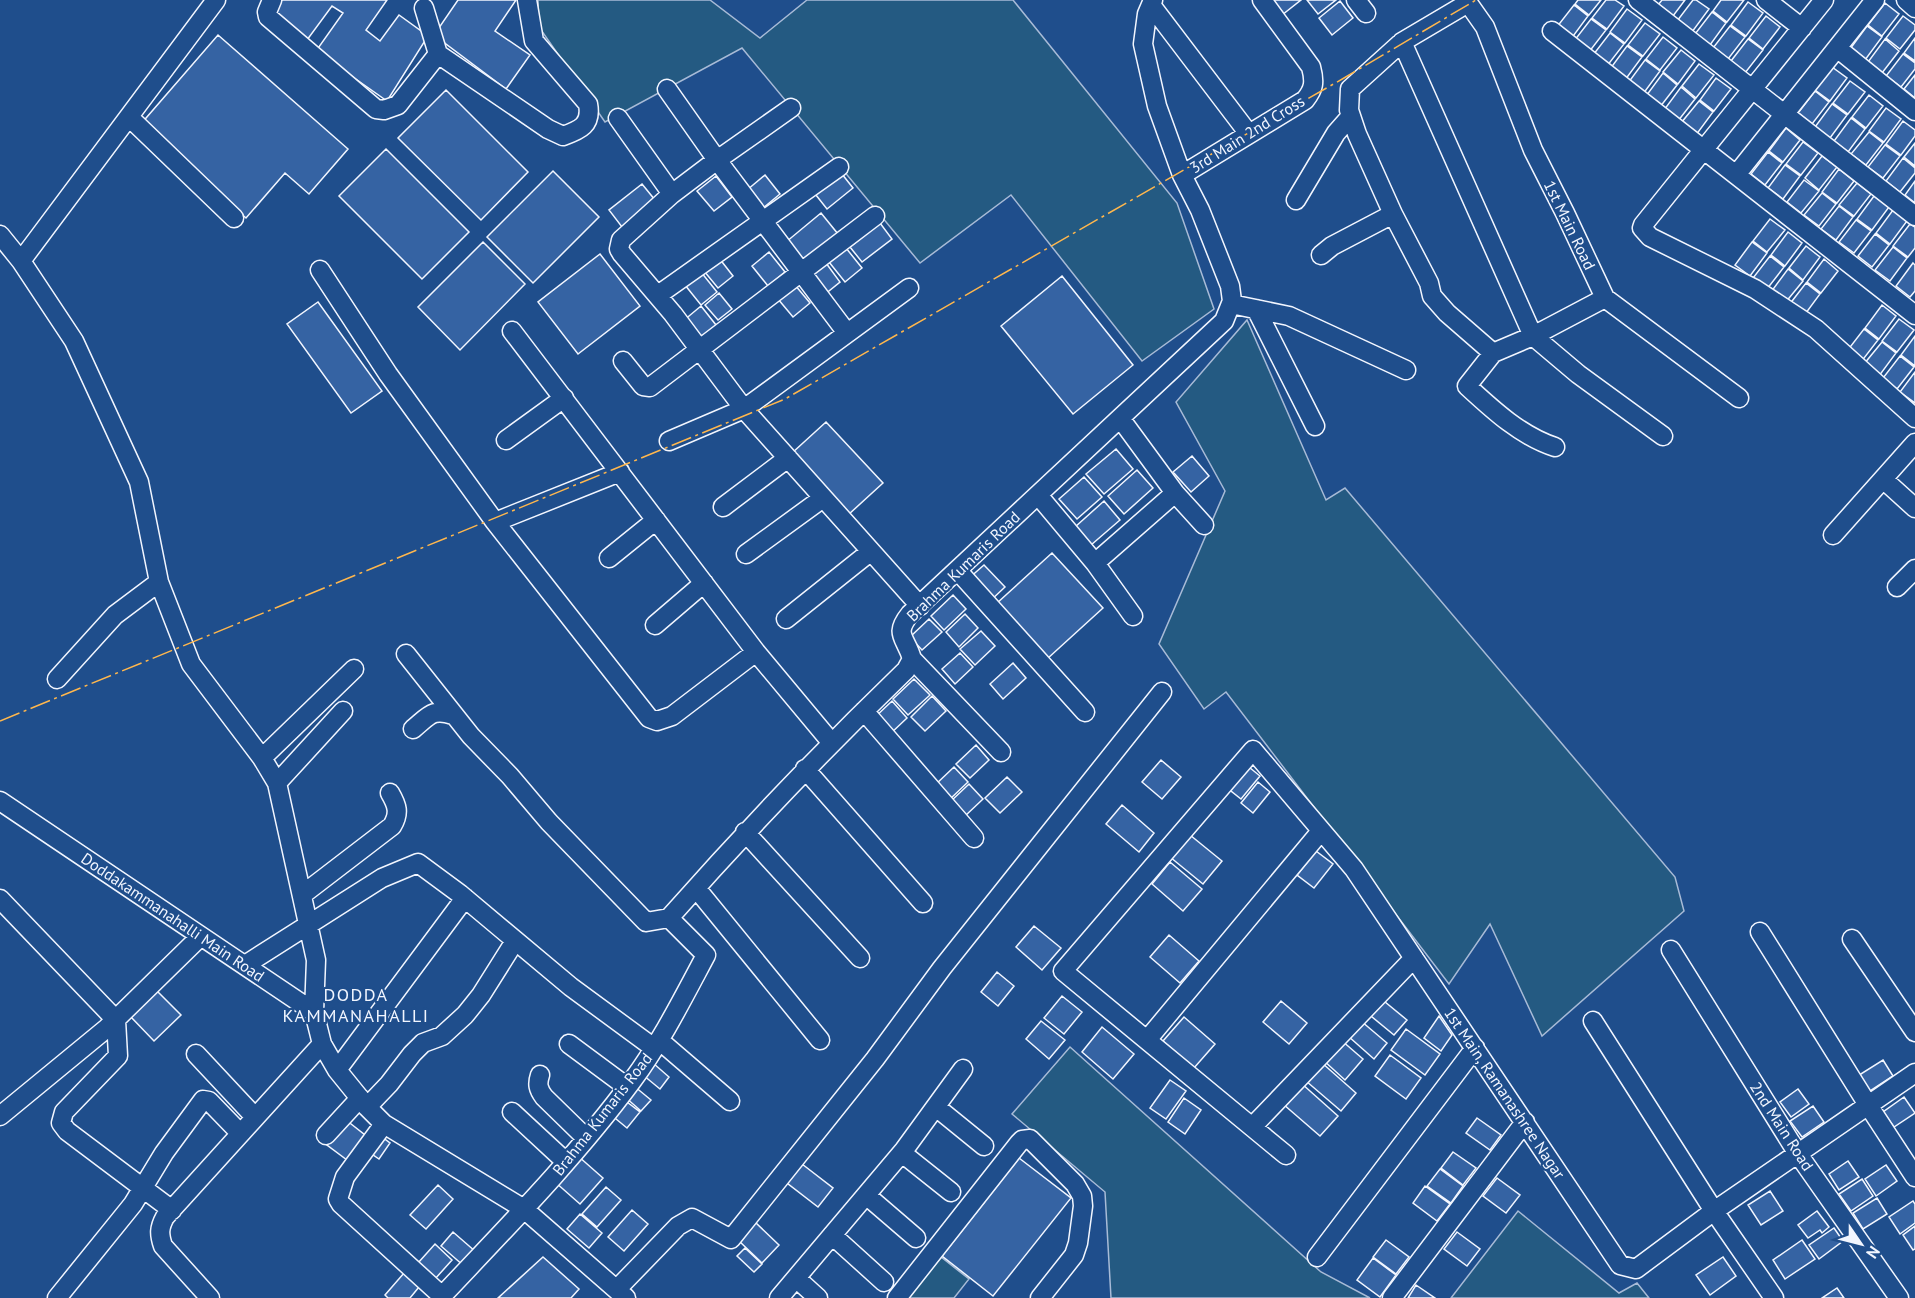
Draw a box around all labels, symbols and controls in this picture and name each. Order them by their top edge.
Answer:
street label: 3rd Main 2nd Cross [1186,91,1308,177]
street label: 1st Main Road [1540,177,1600,273]
street label: Brahma Kumaris Road [902,507,1024,625]
street label: Doddakammanahalli Main Road [78,848,268,986]
district label: DODDA KAMMANAHALLI [282,983,430,1027]
street label: 1st Main, Ramanashree Nagar [1440,1004,1570,1183]
street label: Brahma Kumaris Road [548,1049,656,1179]
street label: 2nd Main Road [1746,1078,1818,1174]
north arrow [1831,1214,1891,1274]
text: N [1862,1243,1884,1263]

